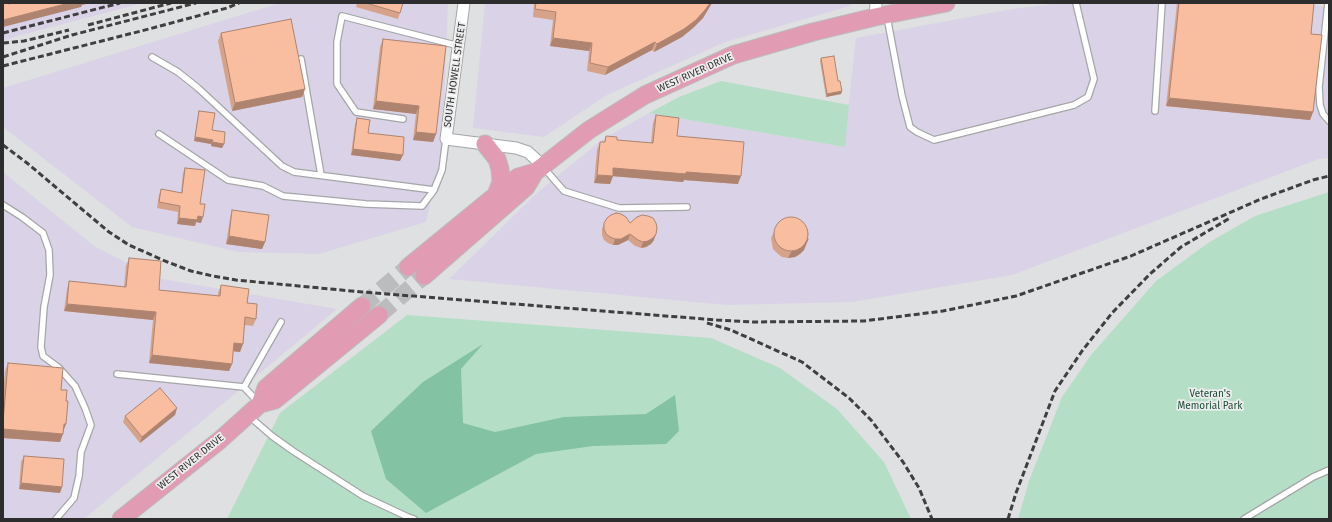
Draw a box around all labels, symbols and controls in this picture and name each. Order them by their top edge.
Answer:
street label: SOUTH HOWELL STREET [442,22,468,128]
street label: WEST RIVER DRIVE [655,51,735,95]
park label: Veteran's Memorial Park [1178,388,1242,412]
street label: WEST RIVER DRIVE [156,432,226,492]

